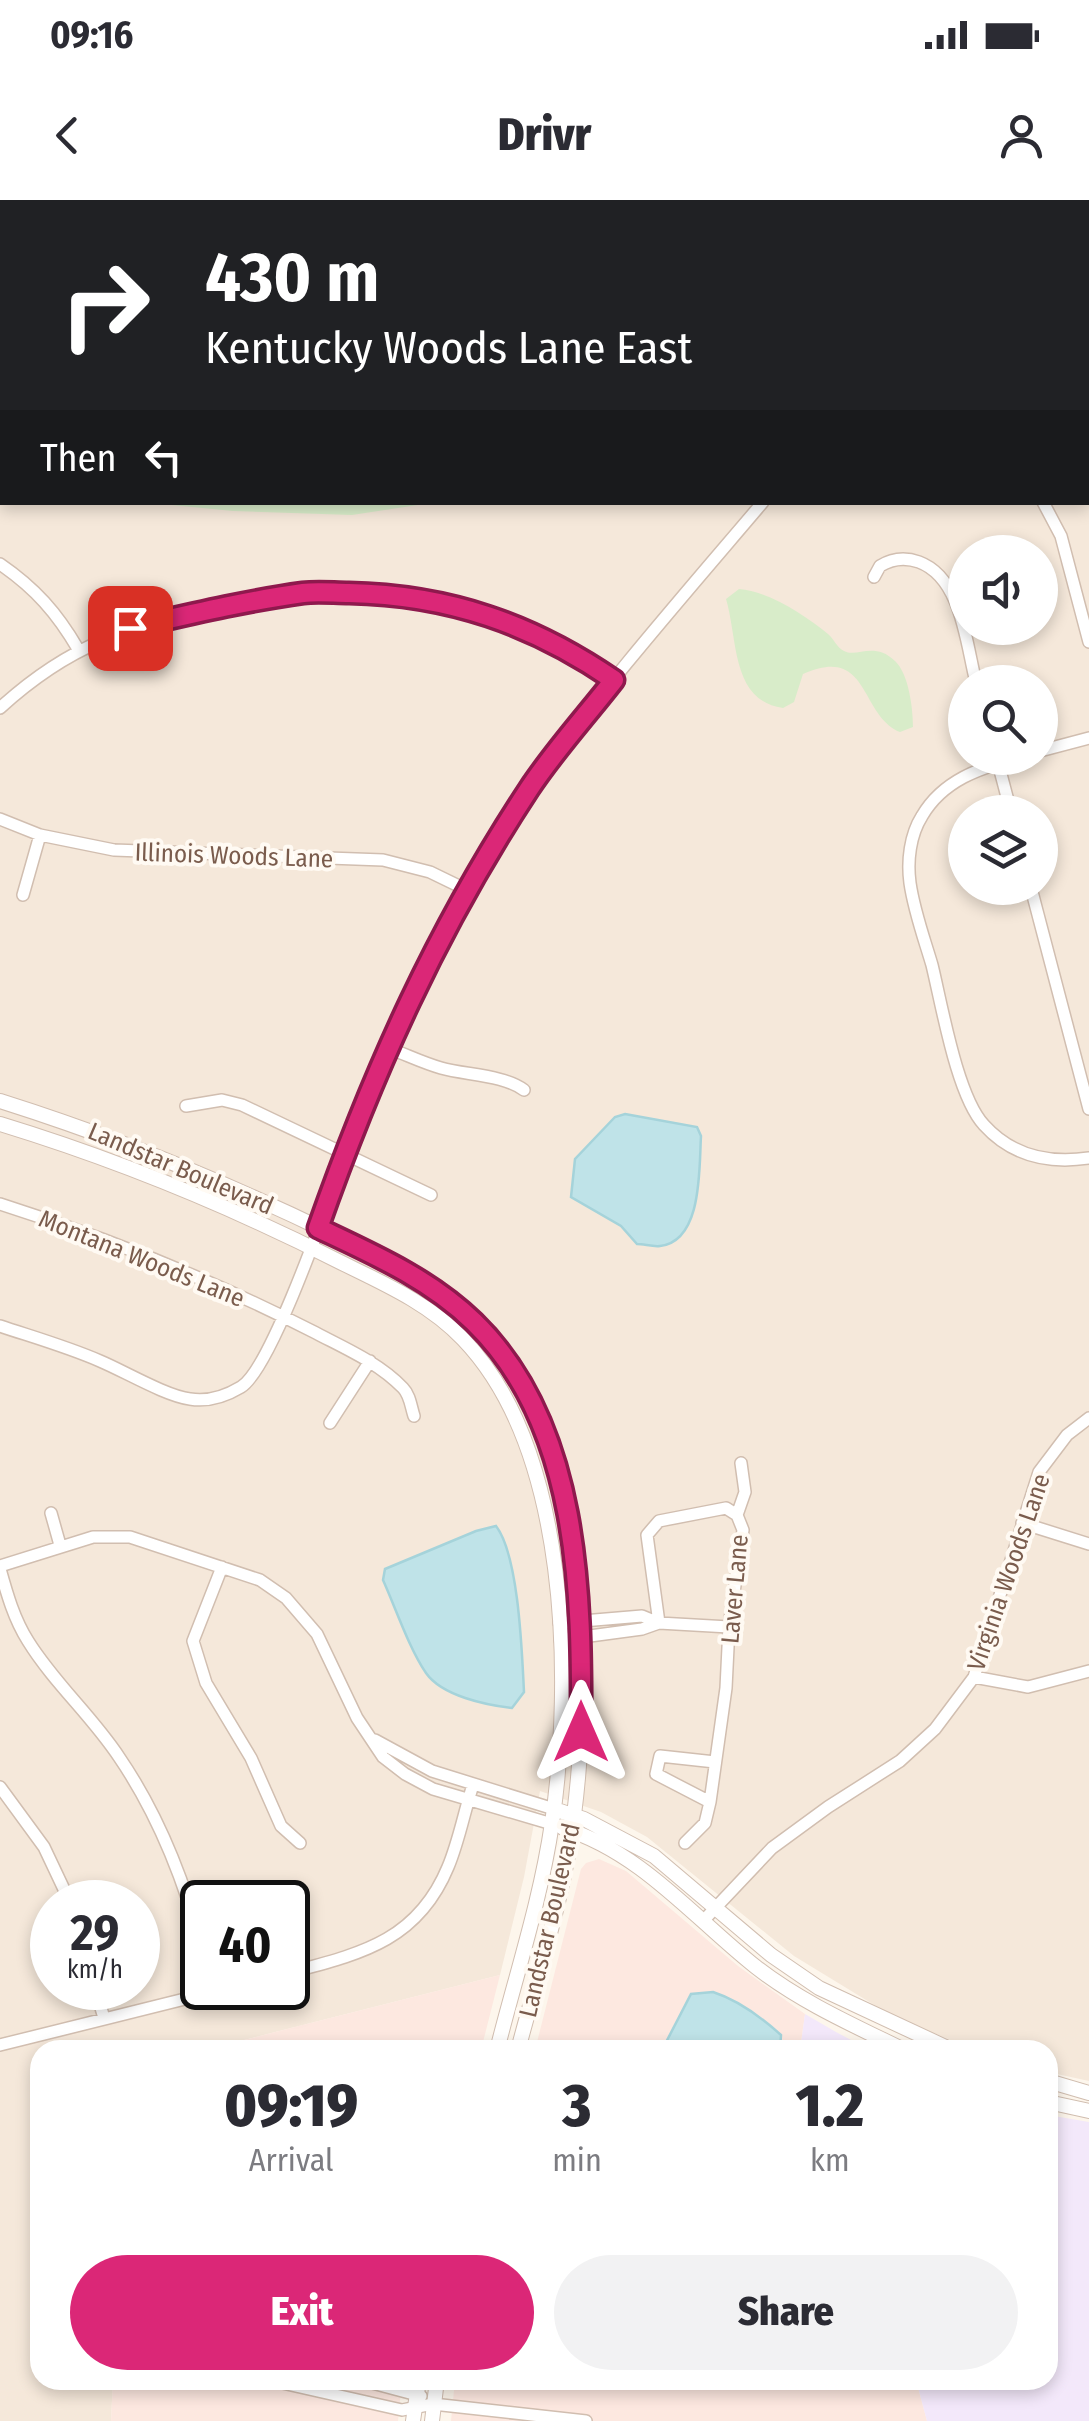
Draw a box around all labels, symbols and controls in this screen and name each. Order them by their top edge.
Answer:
text: 09:16 [50,12,133,58]
icon: back [40,108,95,163]
text: Drivr [498,108,591,162]
icon: person [994,108,1049,163]
text: 430 m [205,236,380,320]
icon: right [40,240,170,370]
text: Kentucky Woods Lane East [205,321,692,375]
icon: left [136,430,191,485]
text: Then [40,435,116,481]
map controls [948,535,1058,905]
button: sound [948,535,1058,645]
pin [88,586,173,671]
icon: arrive [103,601,158,656]
button: search [948,665,1058,775]
button: layers [948,795,1058,905]
street label: Illinois Woods Lane [134,838,334,874]
street label: Landstar Boulevard [83,1116,278,1221]
street label: Montana Woods Lane [34,1204,249,1314]
street label: Virginia Woods Lane [961,1470,1057,1675]
street label: Laver Lane [715,1533,755,1645]
position arrow [529,1680,633,1784]
street label: Landstar Boulevard [513,1820,587,2020]
speed limit sign: 40 [180,1880,310,2010]
text: 29 [71,1903,119,1963]
text: km/h [67,1955,123,1985]
text: 09:19 [224,2070,358,2142]
text: 3 [563,2070,591,2142]
text: 1.2 [796,2070,864,2142]
text: Arrival [249,2141,334,2179]
text: min [552,2141,602,2179]
text: km [810,2141,850,2179]
button: Exit [70,2255,534,2370]
button: Share [554,2255,1018,2370]

